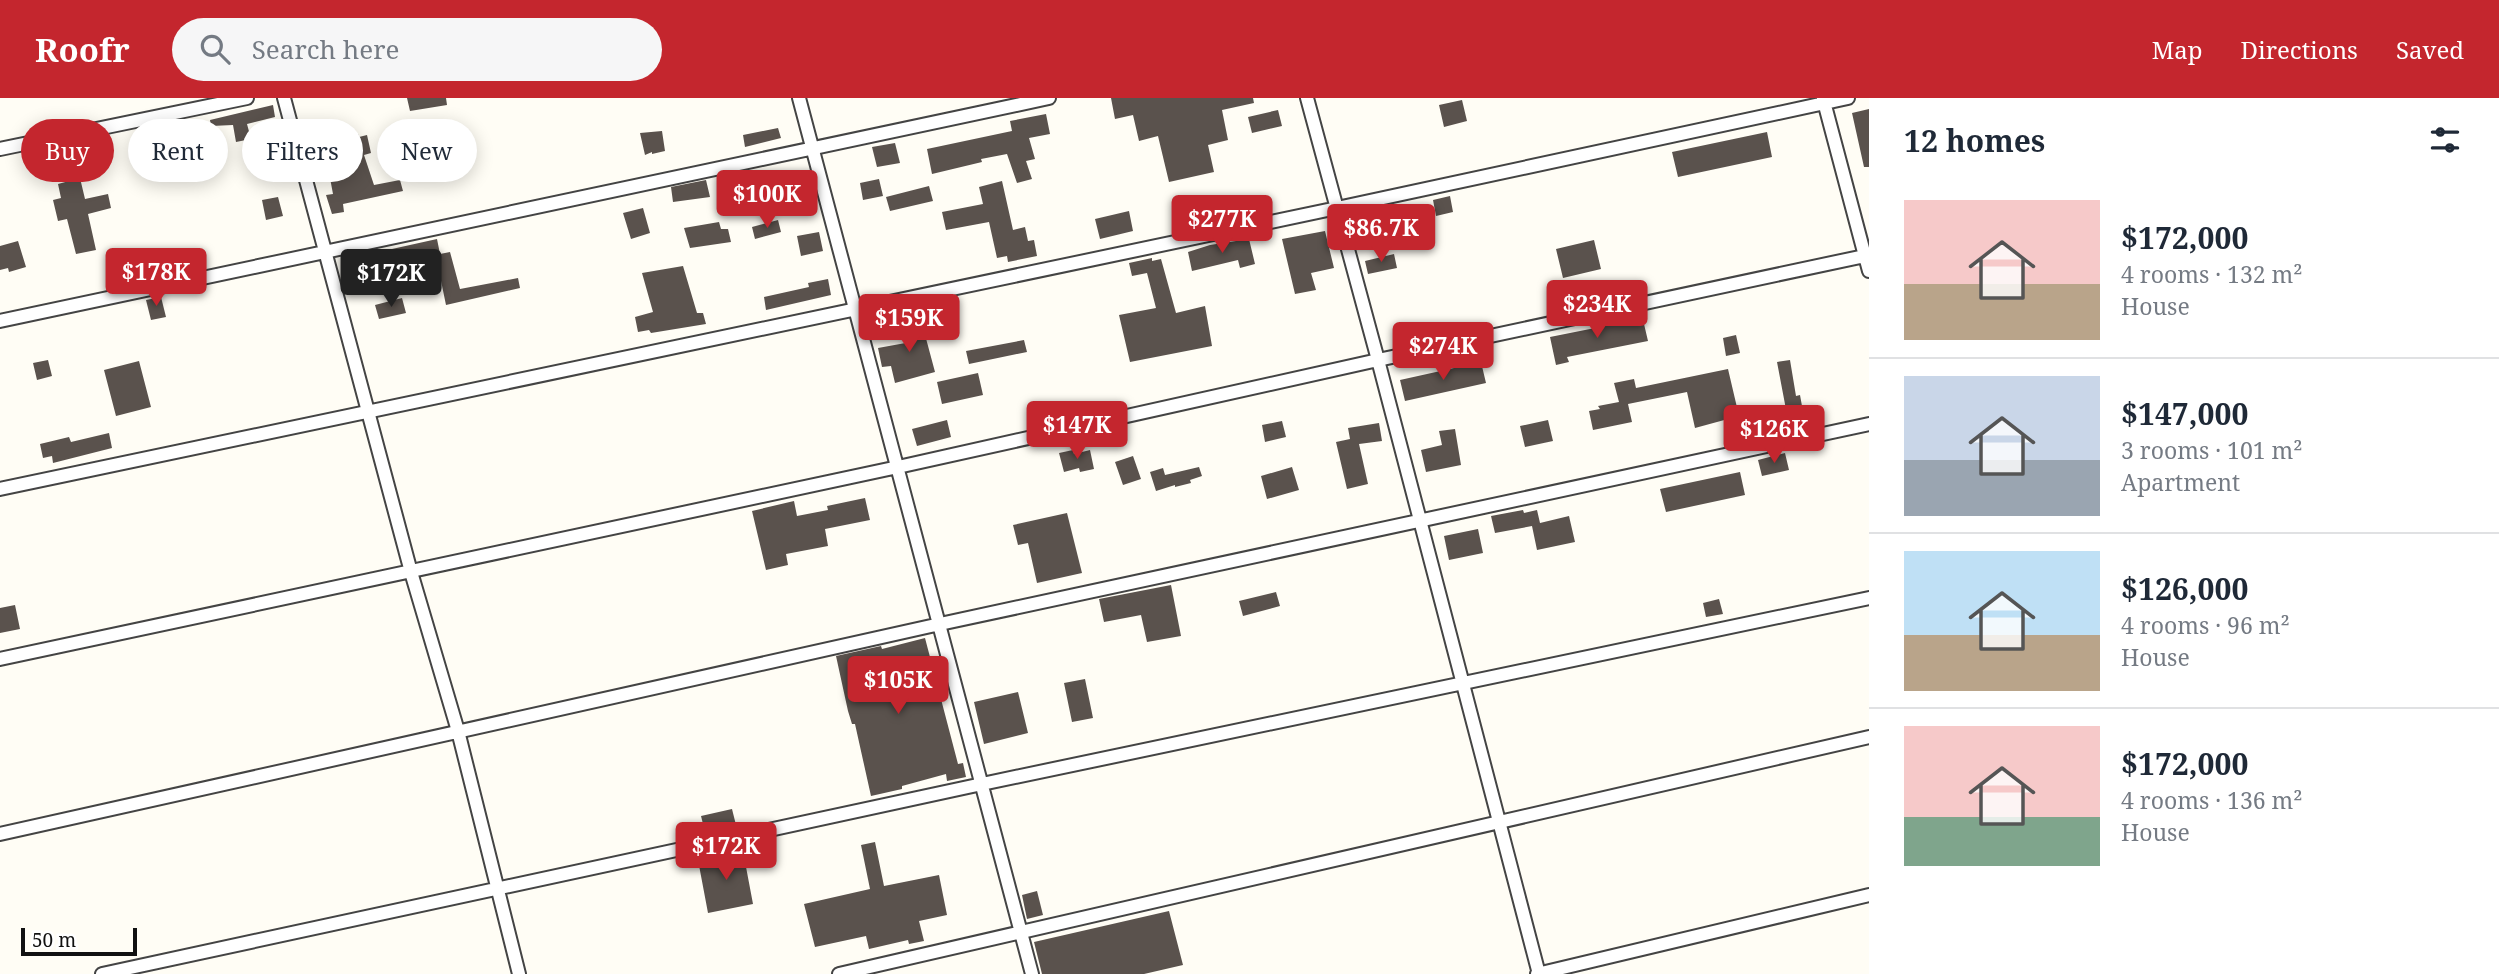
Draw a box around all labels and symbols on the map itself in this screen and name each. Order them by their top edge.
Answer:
pin: $100K [718,170,816,230]
pin: $277K [1173,195,1271,255]
pin: $86.7K [1324,204,1438,264]
pin: $178K [107,248,205,308]
pin: $172K [342,250,440,309]
pin: $234K [1548,280,1646,340]
pin: $159K [860,294,958,354]
pin: $274K [1394,322,1492,382]
pin: $147K [1028,402,1126,461]
pin: $126K [1725,406,1823,465]
pin: $105K [849,656,947,716]
pin: $172K [677,822,775,882]
scale bar [21,925,136,957]

